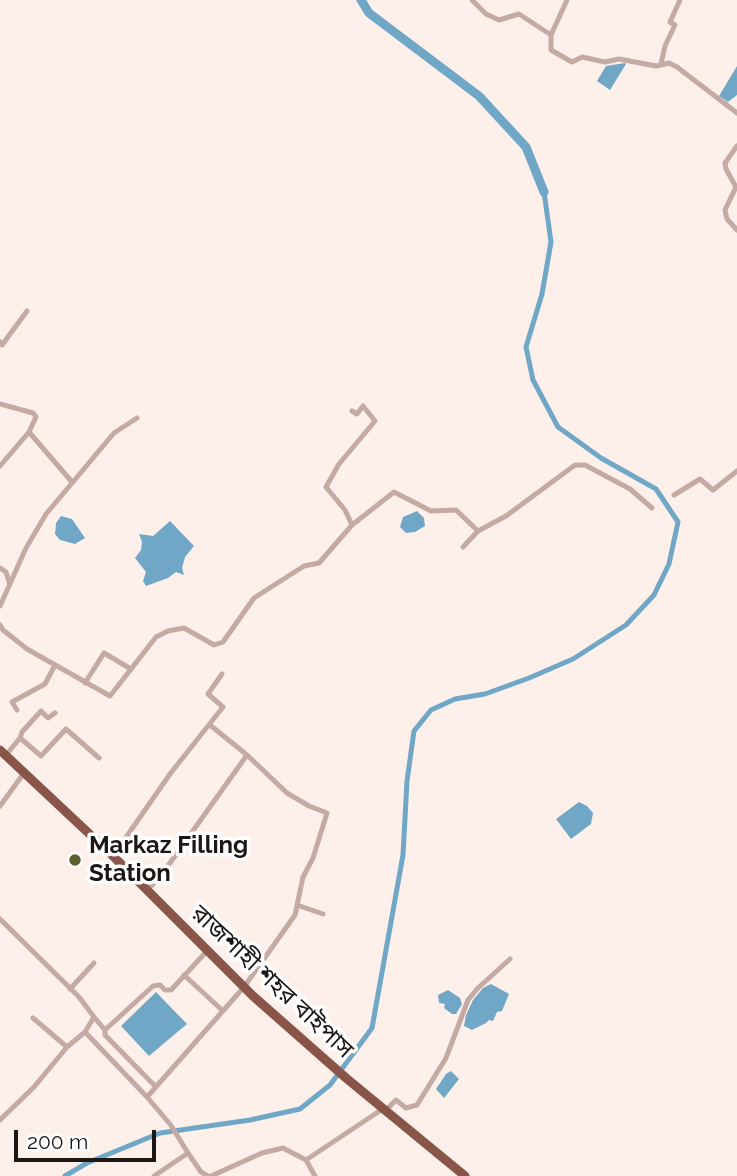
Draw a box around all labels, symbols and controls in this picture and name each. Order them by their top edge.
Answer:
place label: Markaz Filling Station [89,832,248,888]
marker: Markaz Filling Station [67,852,83,868]
street label: রাজশাহী শহর বাইপাস [185,900,359,1064]
scale bar [18,1116,159,1160]
text: 200 m [27,1129,88,1154]

